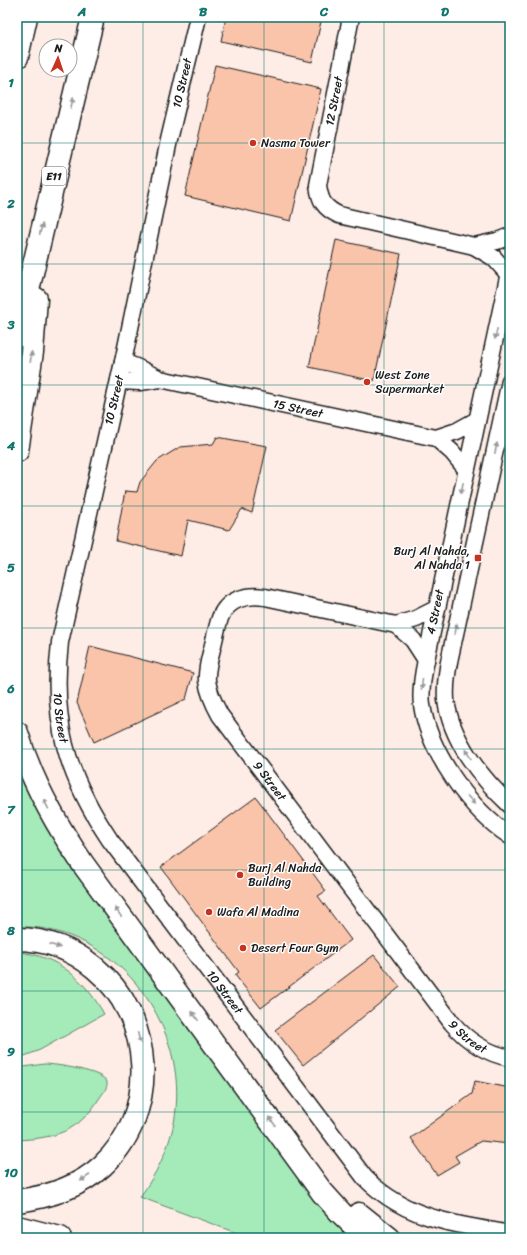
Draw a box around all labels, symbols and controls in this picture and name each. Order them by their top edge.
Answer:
text: A [77,0,86,23]
text: B [199,0,208,23]
text: C [319,0,329,23]
text: D [441,0,449,23]
north arrow [38,38,78,78]
text: N [53,39,63,58]
street label: 10 Street [166,55,199,110]
text: 1 [8,71,14,94]
street label: 12 Street [318,73,350,128]
one-way arrow [69,97,75,109]
place label: Nasma Tower [261,132,331,154]
marker: Nasma Tower [248,138,258,148]
road number: E11 [42,167,66,185]
text: 2 [6,192,15,215]
one-way arrow [39,223,45,236]
text: 3 [6,313,15,336]
one-way arrow [492,327,498,340]
one-way arrow [28,351,34,363]
place label: West Zone Supermarket [375,364,445,400]
street label: 10 Street [98,372,131,427]
marker: West Zone Supermarket [362,377,372,387]
street label: 15 Street [271,392,326,425]
text: 4 [6,434,16,457]
one-way arrow [493,441,499,454]
one-way arrow [458,482,464,494]
place label: Burj Al Nahda, Al Nahda 1 [393,540,470,576]
marker: Burj Al Nahda, Al Nahda 1 [473,553,483,563]
text: 5 [7,556,15,579]
street label: 4 Street [420,586,451,637]
one-way arrow [453,623,459,635]
text: 6 [6,677,15,700]
one-way arrow [419,678,426,690]
street label: 10 Street [47,692,75,746]
one-way arrow [464,748,472,759]
street label: 9 Street [247,756,293,807]
one-way arrow [467,795,476,805]
text: 7 [7,798,16,821]
one-way arrow [43,798,49,809]
place label: Burj Al Nahda Building [248,857,322,893]
marker: Burj Al Nahda Building [235,870,245,880]
place label: Wafa Al Madina [217,901,300,923]
one-way arrow [114,906,122,917]
marker: Wafa Al Madina [204,907,214,917]
text: 8 [6,919,15,942]
place label: Desert Four Gym [251,937,339,959]
one-way arrow [50,943,62,949]
marker: Desert Four Gym [238,943,248,953]
street label: 10 Street [201,965,250,1020]
one-way arrow [191,1011,199,1022]
street label: 9 Street [443,1015,492,1060]
one-way arrow [136,1032,142,1044]
text: 9 [7,1040,15,1063]
one-way arrow [268,1116,276,1127]
text: 10 [4,1161,18,1184]
one-way arrow [80,1174,91,1182]

